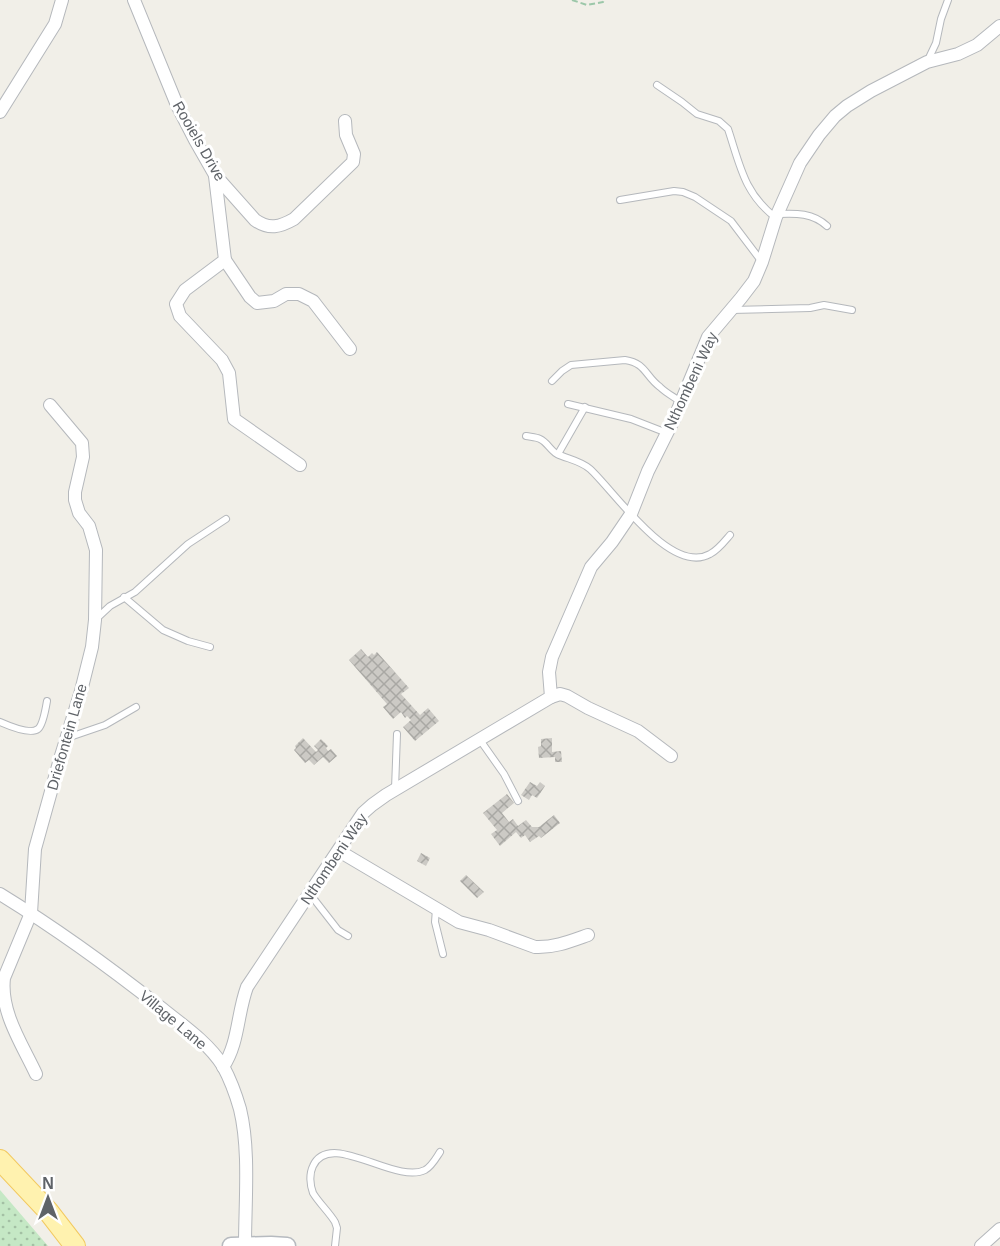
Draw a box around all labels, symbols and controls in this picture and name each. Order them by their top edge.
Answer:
street label: Rooiels Drive [170,98,229,184]
street label: Nthombeni Way [660,329,721,432]
street label: Driefontein Lane [43,682,90,792]
street label: Nthombeni Way [297,810,371,907]
street label: Village Lane [136,987,210,1053]
north arrow [18,1168,78,1228]
text: N [42,1175,54,1192]

